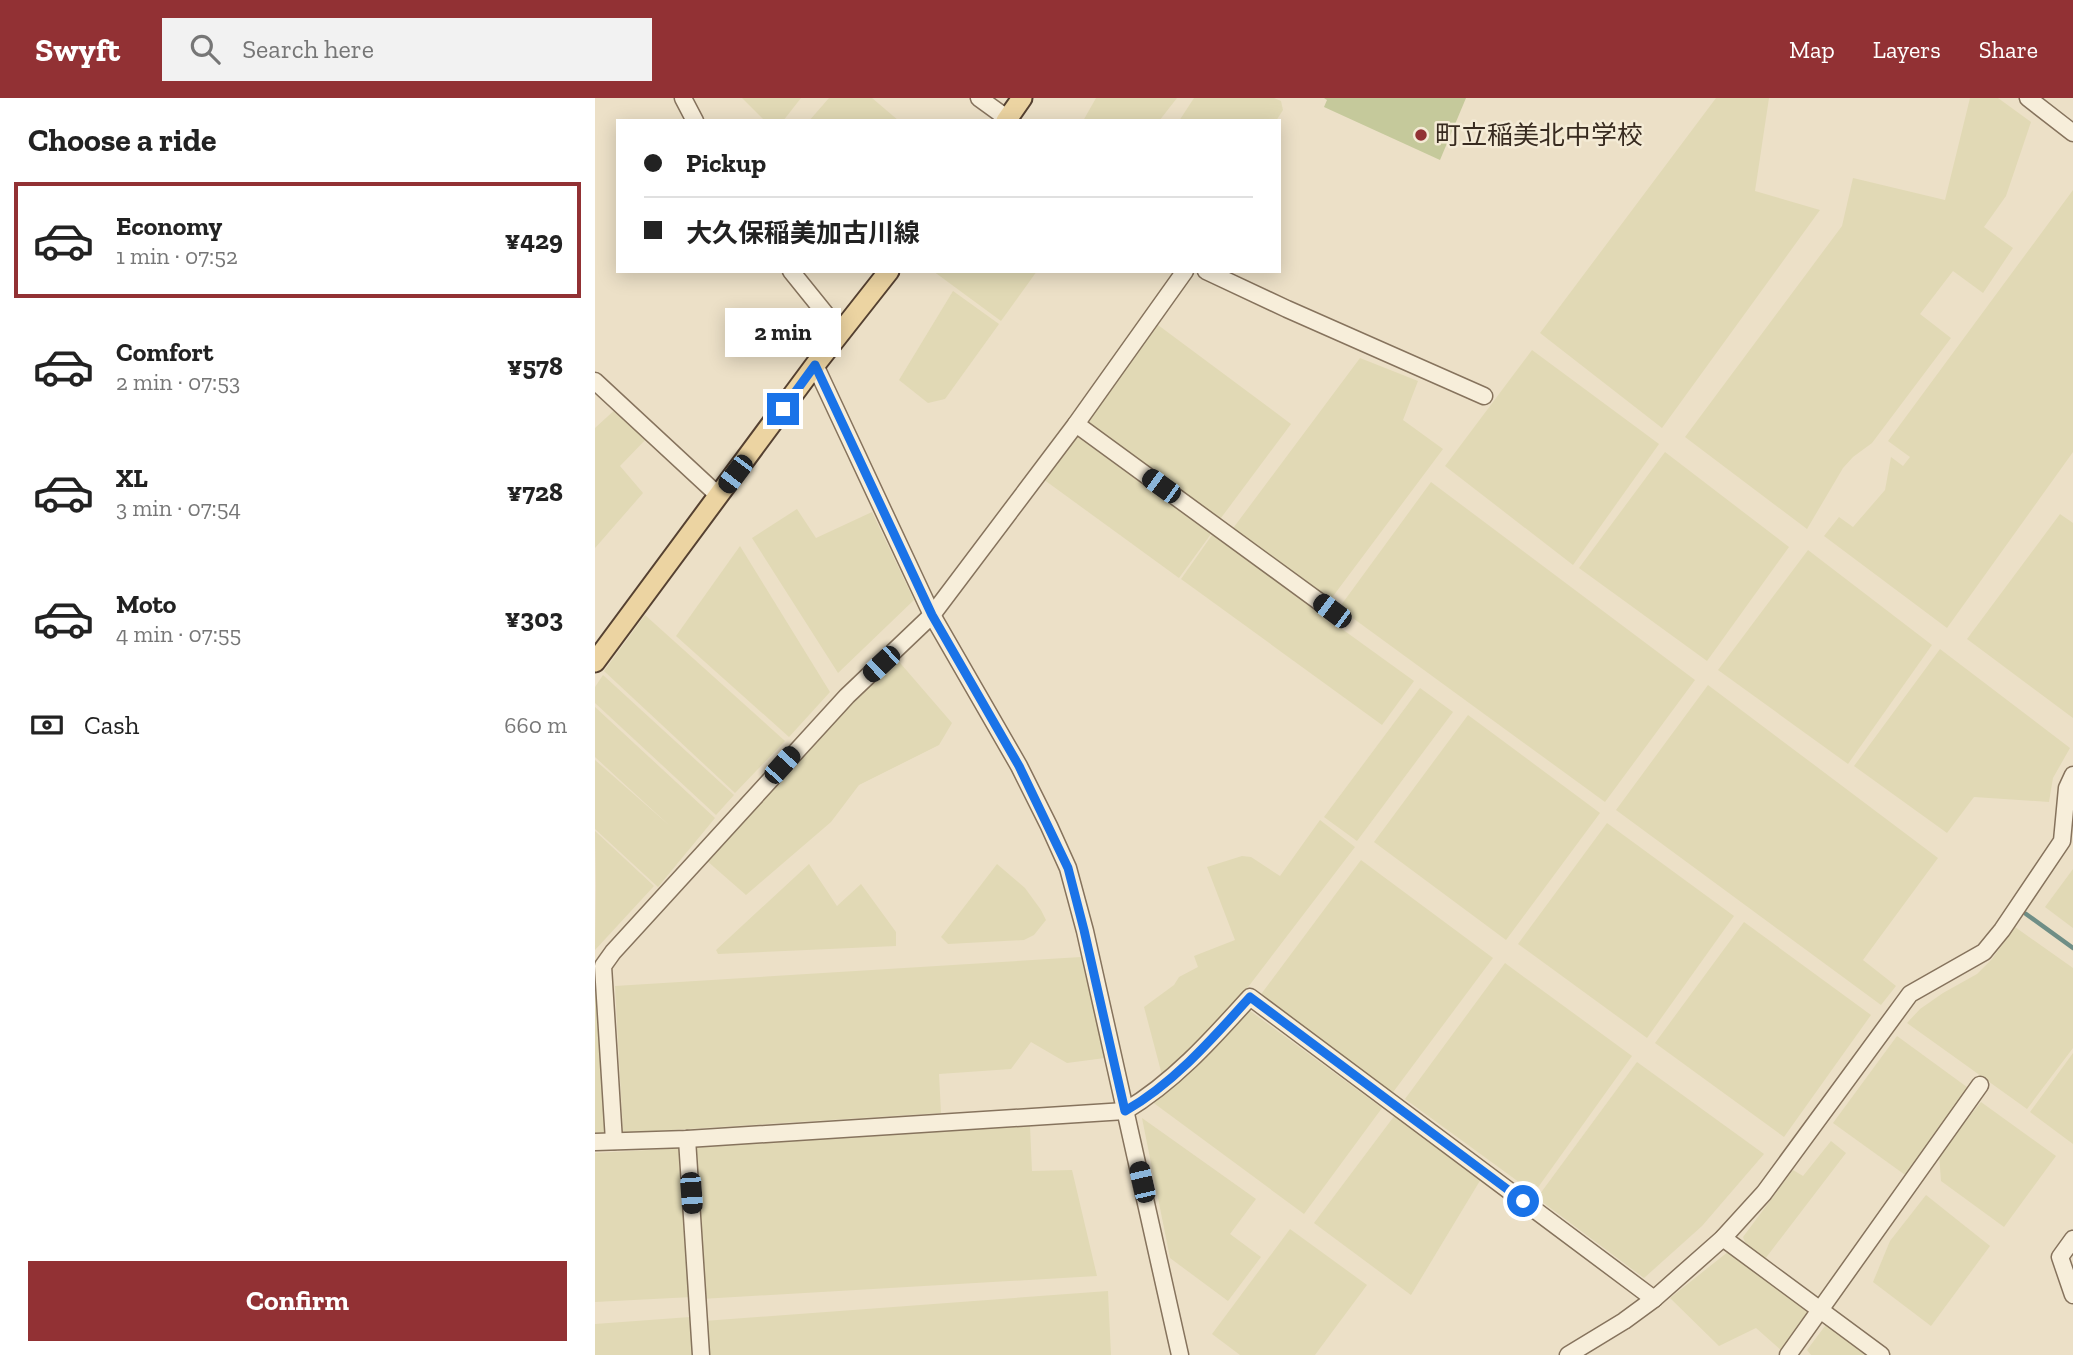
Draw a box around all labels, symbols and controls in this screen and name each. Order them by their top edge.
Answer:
search box [162,18,652,81]
text: Swyft [35,30,120,69]
icon: search [186,30,224,68]
text: Search here [242,33,374,65]
text: Map [1789,35,1835,64]
text: Layers [1873,35,1941,64]
text: Share [1979,35,2038,64]
place label: 町立稲美北中学校 [1435,119,1643,151]
text: Choose a ride [28,121,216,159]
marker: 町立稲美北中学校 [1413,127,1429,143]
text: Pickup [686,147,766,179]
icon: car [32,209,95,272]
text: Economy [116,210,222,242]
text: 大久保稲美加古川線 [686,217,920,249]
text: ¥429 [505,224,563,256]
text: 1 min · 07:52 [116,242,238,270]
callout: 2 min [725,308,841,356]
text: 2 min [754,318,812,346]
icon: car [32,335,95,398]
text: Comfort [116,336,213,368]
text: ¥578 [507,350,563,382]
text: 2 min · 07:53 [116,368,240,396]
route end [767,393,799,425]
car [714,451,757,497]
icon: car [32,461,95,524]
text: XL [116,462,148,494]
car [1138,465,1185,507]
text: ¥728 [507,476,563,508]
text: 3 min · 07:54 [116,494,241,522]
icon: car [32,587,95,650]
text: Moto [116,588,176,620]
car [1309,590,1356,632]
text: ¥303 [505,602,563,634]
text: 4 min · 07:55 [116,620,241,648]
car [859,642,904,686]
icon: cash [28,706,66,744]
text: Cash [84,709,139,741]
text: 660 m [504,711,567,739]
car [761,742,804,788]
car [1128,1159,1157,1205]
car [680,1171,703,1215]
route start [1507,1185,1539,1217]
button: Confirm [28,1261,567,1341]

